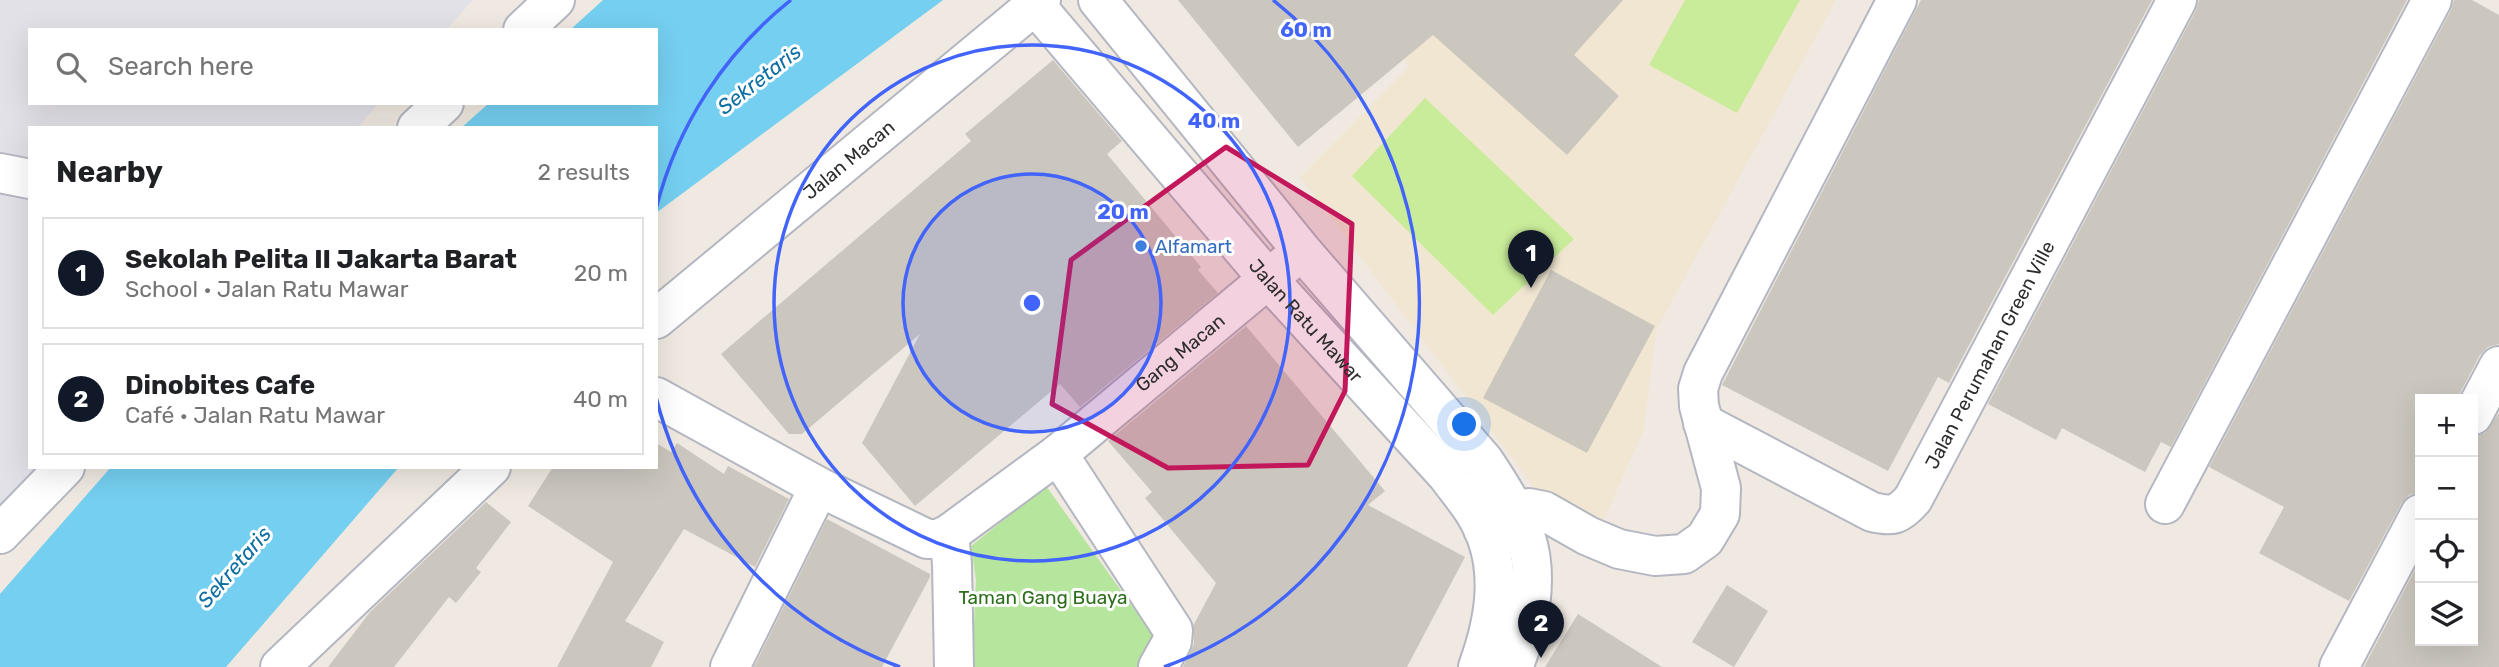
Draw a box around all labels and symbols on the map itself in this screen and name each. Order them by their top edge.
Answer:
text: 60 m [1280,17,1332,42]
water label: Sekretaris [712,38,806,119]
text: 40 m [1188,108,1240,133]
street label: Jalan Macan [798,115,899,204]
text: 20 m [1097,199,1149,224]
pin: 1 [1508,230,1554,288]
place label: Alfamart [1155,235,1233,258]
street label: Jalan Perumahan Green Ville [1920,237,2059,473]
marker: Alfamart [1133,238,1149,254]
street label: Jalan Ratu Mawar [1244,254,1368,387]
centre of rings [1020,291,1044,315]
street label: Gang Macan [1131,309,1229,396]
your location [1447,407,1481,441]
water label: Sekretaris [192,521,276,613]
park label: Taman Gang Buaya [958,586,1128,609]
pin: 2 [1518,600,1564,658]

